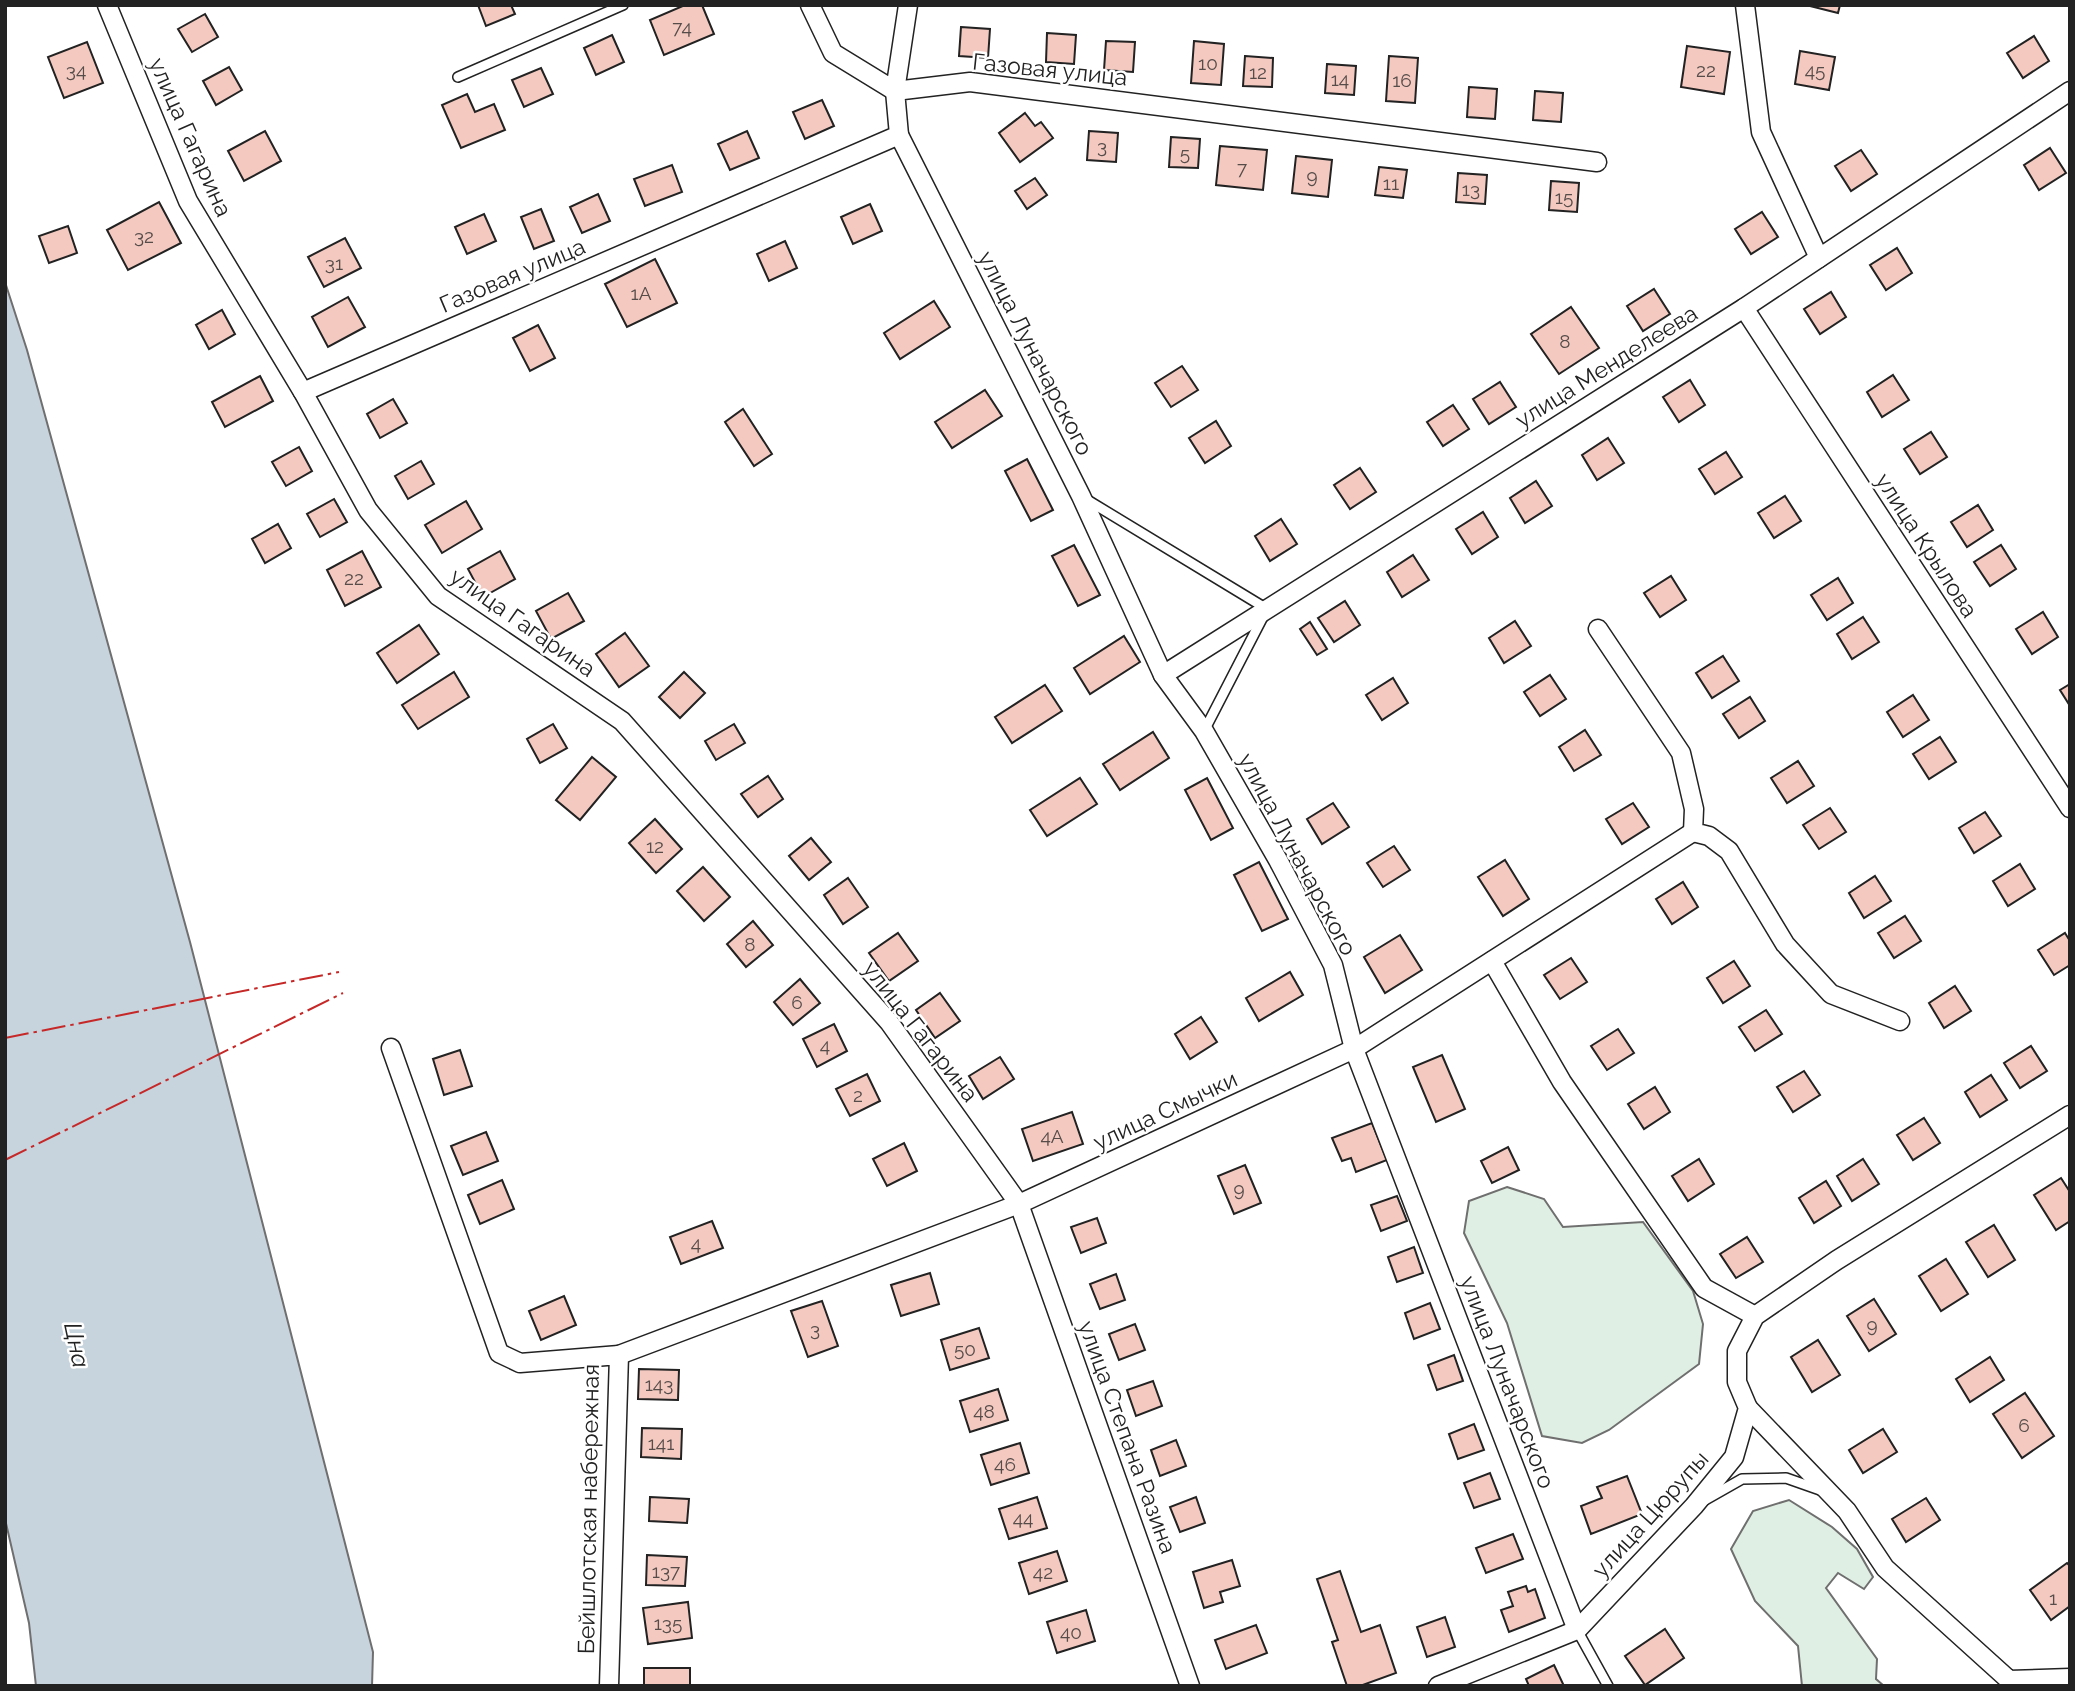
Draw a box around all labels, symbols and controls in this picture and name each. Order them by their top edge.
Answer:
house number: 74 [672,16,692,38]
street label: Газовая улица [971,47,1129,91]
house number: 10 [1198,52,1218,74]
street label: улица Гагарина [144,53,238,221]
house number: 34 [66,59,86,81]
house number: 22 [1696,59,1716,81]
house number: 45 [1805,59,1825,81]
house number: 12 [1249,61,1267,83]
house number: 14 [1331,68,1349,90]
house number: 16 [1392,69,1412,91]
house number: 3 [1097,135,1107,157]
house number: 5 [1180,142,1190,164]
house number: 7 [1237,157,1247,179]
house number: 9 [1306,165,1318,187]
house number: 11 [1383,172,1399,194]
house number: 13 [1462,178,1480,200]
house number: 15 [1555,186,1573,208]
house number: 32 [134,225,154,247]
street label: Газовая улица [435,232,589,318]
street label: улица Луначарского [973,246,1099,460]
house number: 31 [325,252,343,274]
house number: 1А [631,282,652,304]
street label: улица Менделеева [1510,299,1702,433]
house number: 8 [1559,330,1571,352]
street label: улица Крылова [1870,468,1984,622]
street label: улица Гагарина [445,562,601,682]
house number: 22 [344,567,364,589]
street label: улица Луначарского [1233,748,1363,960]
house number: 12 [646,835,664,857]
house number: 8 [744,933,756,955]
street label: улица Гагарина [858,955,984,1107]
house number: 6 [791,991,803,1013]
house number: 4 [820,1034,830,1056]
street label: улица Смычки [1089,1065,1241,1155]
house number: 2 [853,1084,863,1106]
house number: 4А [1040,1125,1064,1147]
house number: 9 [1233,1178,1245,1200]
house number: 4 [691,1232,701,1254]
street label: улица Луначарского [1455,1272,1561,1492]
house number: 9 [1866,1314,1878,1336]
street label: улица Степана Разина [1073,1317,1183,1557]
house number: 3 [810,1318,820,1340]
water label: Цна [58,1320,96,1370]
house number: 50 [954,1338,976,1360]
street label: Бейшлотская набережная [572,1364,604,1654]
house number: 143 [645,1373,673,1395]
house number: 48 [973,1400,995,1422]
house number: 6 [2018,1414,2030,1436]
house number: 141 [648,1432,674,1454]
street label: улица Цюрупы [1586,1445,1714,1583]
house number: 46 [994,1453,1016,1475]
house number: 44 [1013,1507,1033,1529]
house number: 137 [652,1560,680,1582]
house number: 42 [1033,1561,1053,1583]
house number: 1 [2049,1587,2057,1609]
house number: 135 [654,1612,682,1634]
house number: 40 [1060,1621,1082,1643]

